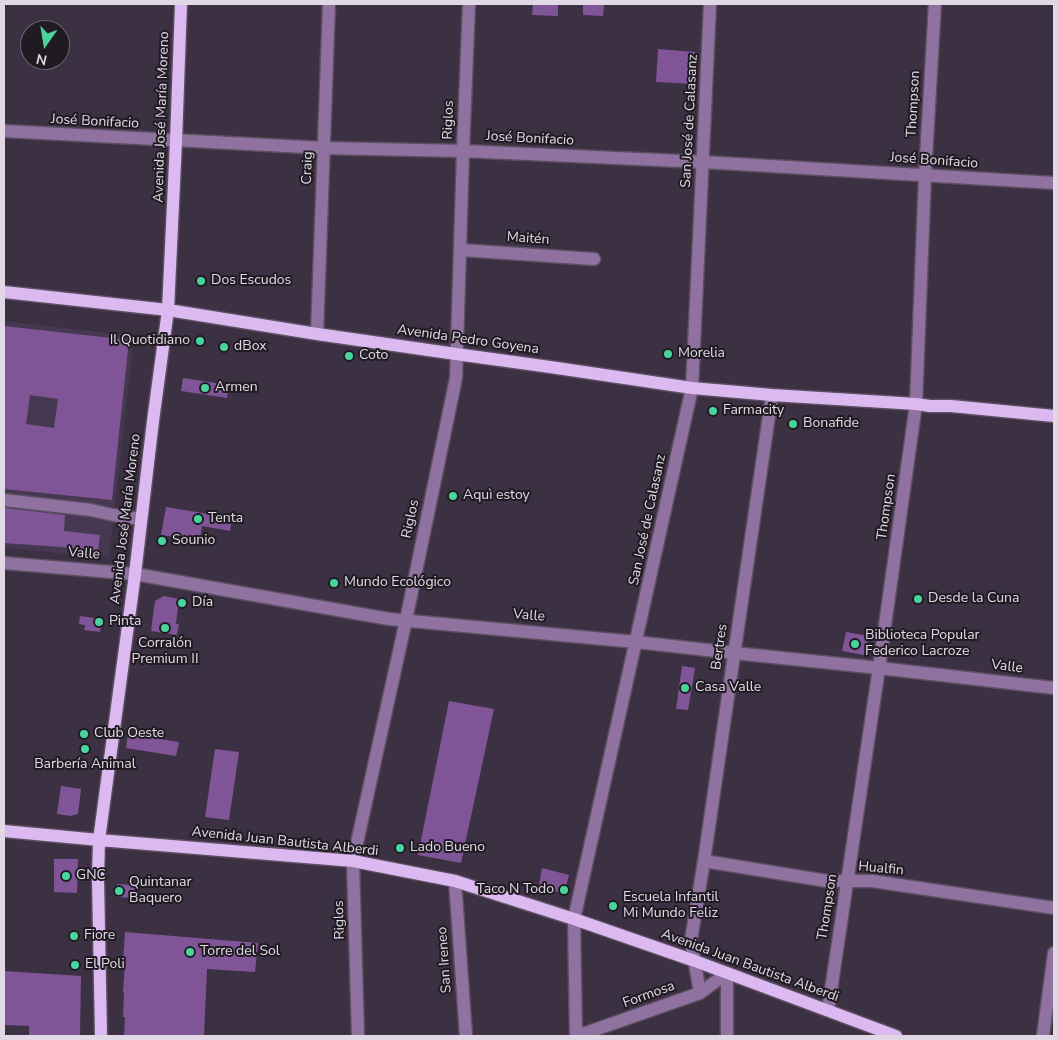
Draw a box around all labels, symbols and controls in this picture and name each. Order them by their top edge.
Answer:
north arrow [20,20,70,70]
street label: Avenida José María Moreno [151,31,173,203]
text: N [35,49,49,70]
street label: San José de Calasanz [678,54,702,188]
street label: Thompson [904,70,924,138]
street label: Riglos [440,100,458,140]
street label: José Bonifacio [51,111,139,133]
street label: José Bonifacio [486,128,574,150]
street label: José Bonifacio [889,150,979,172]
street label: Craig [299,151,317,185]
street label: Maitén [506,229,550,249]
place label: Dos Escudos [211,273,291,289]
marker: Dos Escudos [195,275,207,287]
street label: Avenida Pedro Goyena [396,322,540,358]
place label: Il Quotidiano [110,333,190,349]
marker: Il Quotidiano [194,335,206,347]
place label: dBox [234,339,267,355]
marker: dBox [218,341,230,353]
place label: Morelia [678,346,725,362]
place label: Coto [359,348,388,364]
marker: Morelia [662,348,674,360]
marker: Coto [343,350,355,362]
place label: Armen [215,380,258,396]
marker: Armen [199,382,211,394]
place label: Farmacity [723,403,784,419]
marker: Farmacity [707,405,719,417]
place label: Bonafide [803,416,859,432]
marker: Bonafide [787,418,799,430]
street label: Avenida José María Moreno [107,433,145,605]
street label: San José de Calasanz [626,453,670,587]
street label: Thompson [874,473,900,541]
place label: Aquì estoy [463,488,530,504]
marker: Aquì estoy [447,490,459,502]
street label: Riglos [399,498,423,540]
place label: Tenta [208,511,243,527]
marker: Tenta [192,513,204,525]
place label: Sounio [172,533,215,549]
marker: Sounio [156,535,168,547]
street label: Valle [67,544,101,564]
place label: Mundo Ecológico [344,575,451,591]
marker: Mundo Ecológico [328,577,340,589]
place label: Desde la Cuna [928,591,1019,607]
marker: Desde la Cuna [912,593,924,605]
place label: Día [192,595,213,611]
marker: Día [176,597,188,609]
street label: Valle [512,606,546,626]
place label: Pinta [109,614,141,630]
marker: Pinta [93,616,105,628]
marker: Corralón Premium II [159,622,171,634]
street label: Bertres [708,623,732,671]
place label: Biblioteca Popular Federico Lacroze [865,628,980,660]
place label: Corralón Premium II [132,636,198,669]
marker: Biblioteca Popular Federico Lacroze [849,638,861,650]
street label: Valle [990,657,1024,677]
place label: Casa Valle [695,680,761,696]
marker: Casa Valle [679,682,691,694]
place label: Club Oeste [94,726,164,742]
marker: Club Oeste [78,728,90,740]
marker: Barbería Animal [79,743,91,755]
place label: Barbería Animal [34,757,136,773]
street label: Avenida Juan Bautista Alberdi [191,824,379,860]
place label: Lado Bueno [410,840,485,856]
marker: Lado Bueno [394,842,406,854]
street label: Hualfin [857,859,905,879]
place label: GNC [76,868,106,884]
marker: GNC [60,870,72,882]
street label: Thompson [814,873,842,941]
place label: Quintanar Baquero [129,875,191,908]
place label: Taco N Todo [476,882,554,898]
marker: Taco N Todo [558,884,570,896]
marker: Quintanar Baquero [113,885,125,897]
place label: Escuela Infantil Mi Mundo Feliz [623,890,719,922]
street label: Riglos [331,900,349,940]
marker: Escuela Infantil Mi Mundo Feliz [607,900,619,912]
street label: San Ireneo [434,926,456,994]
street label: Avenida Juan Bautista Alberdi [659,926,841,1006]
place label: Fiore [84,928,115,944]
marker: Fiore [68,930,80,942]
place label: Torre del Sol [200,944,280,960]
marker: Torre del Sol [184,946,196,958]
place label: El Poli [85,957,125,973]
marker: El Poli [69,959,81,971]
street label: Formosa [621,978,677,1012]

